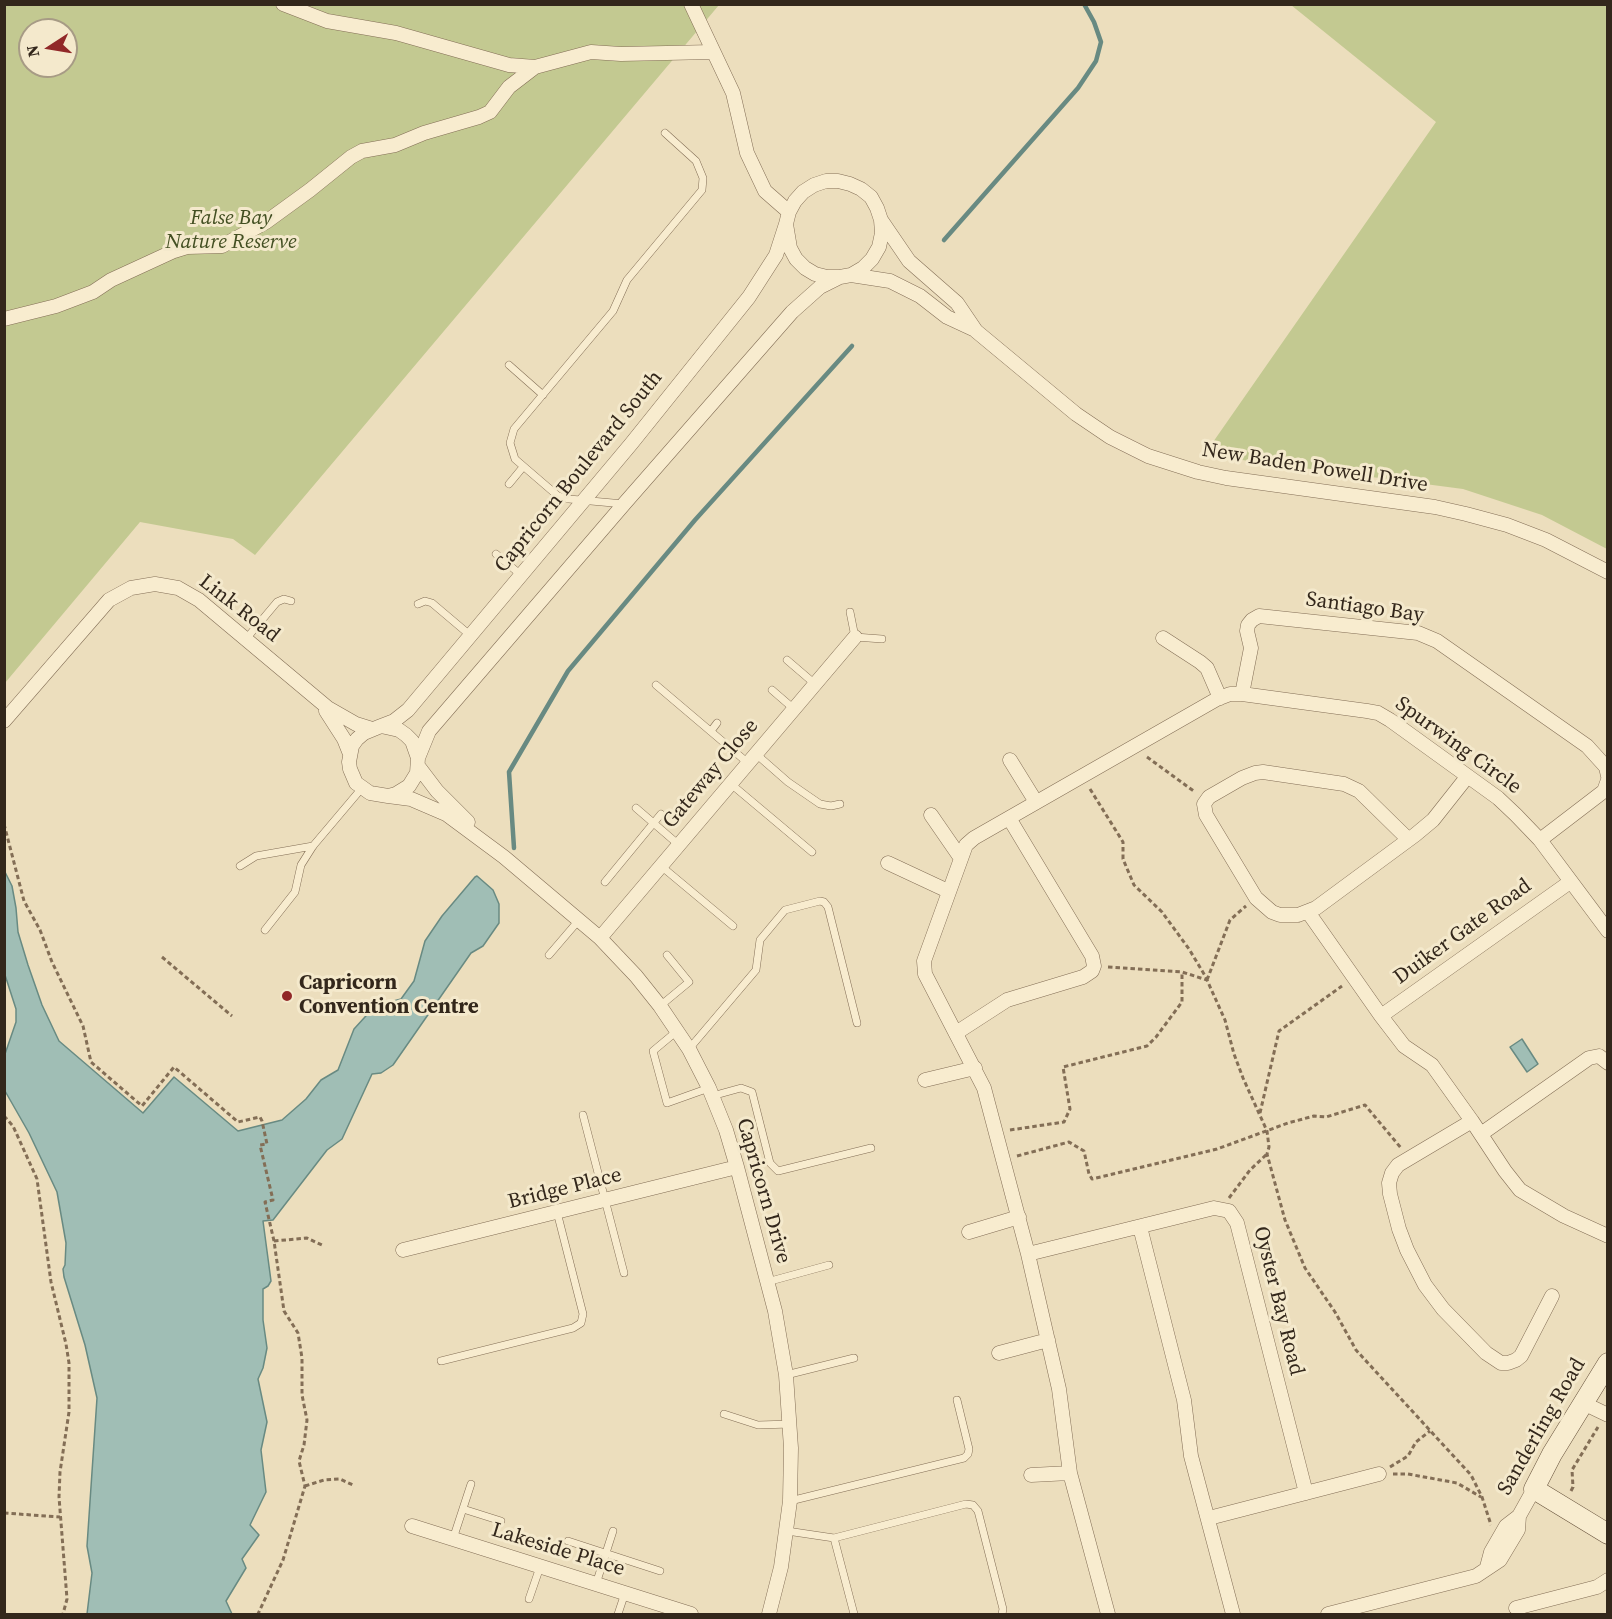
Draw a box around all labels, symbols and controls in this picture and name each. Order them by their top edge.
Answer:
north arrow [18,18,78,78]
text: N [20,43,44,59]
park label: False Bay Nature Reserve [165,206,297,256]
street label: Capricorn Boulevard South [490,366,668,578]
street label: New Baden Powell Drive [1200,438,1430,498]
street label: Link Road [194,570,284,648]
street label: Santiago Bay [1304,587,1426,629]
street label: Spurwing Circle [1390,692,1526,800]
street label: Gateway Close [658,714,764,834]
street label: Duiker Gate Road [1389,874,1537,990]
place label: Capricorn Convention Centre [299,971,479,1021]
marker: Capricorn Convention Centre [280,989,294,1003]
street label: Capricorn Drive [730,1116,796,1266]
street label: Bridge Place [505,1163,625,1215]
street label: Oyster Bay Road [1247,1224,1309,1378]
street label: Sanderling Road [1493,1354,1591,1500]
street label: Lakeside Place [488,1518,628,1582]

